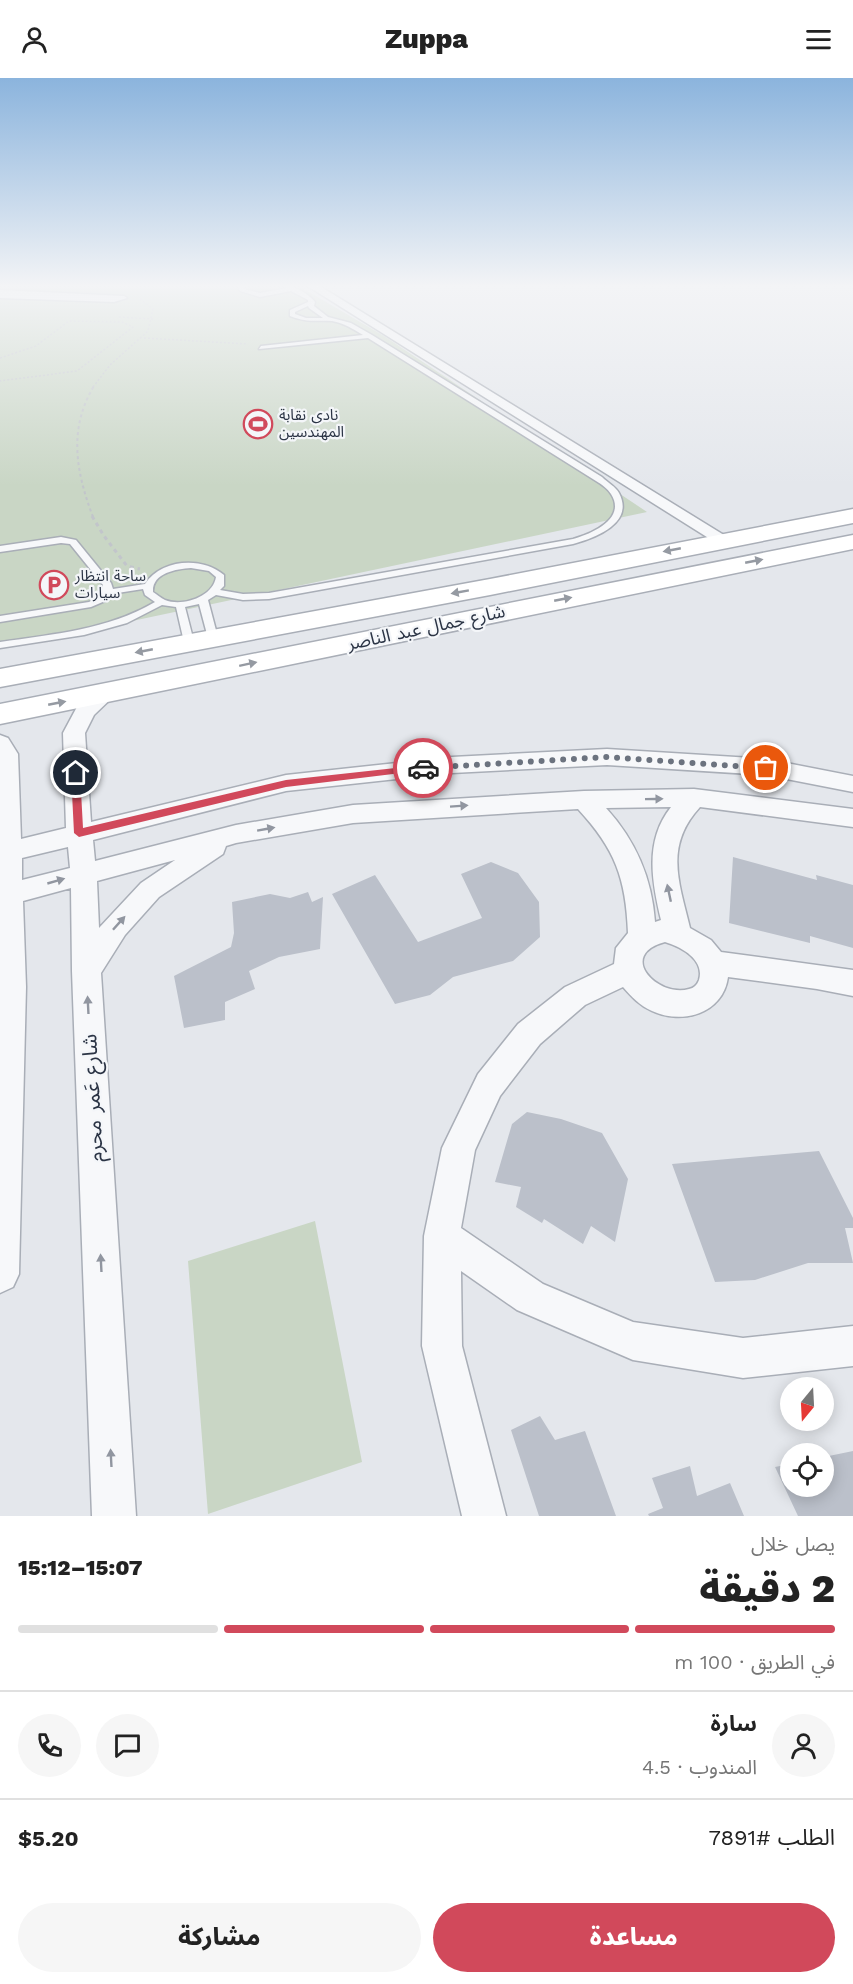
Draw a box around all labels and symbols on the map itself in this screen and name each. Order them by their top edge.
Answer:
place label: نادى نقابة المهندسين [279,406,344,441]
sports icon: نادى نقابة المهندسين [242,408,274,440]
one-way arrow [662,546,681,555]
one-way arrow [745,556,764,565]
place label: ساحة انتظار سيارات [74,567,146,602]
parking icon: ساحة انتظار سيارات [38,569,70,601]
one-way arrow [450,588,469,597]
one-way arrow [554,594,573,603]
street label: شارع جمال عبد الناصر [344,600,508,658]
one-way arrow [135,646,154,655]
one-way arrow [239,659,258,668]
one-way arrow [48,698,67,707]
courier [393,738,453,798]
pin [740,742,791,793]
pin [50,747,101,798]
one-way arrow [645,794,664,803]
one-way arrow [450,801,469,811]
one-way arrow [257,824,276,833]
one-way arrow [47,876,65,885]
one-way arrow [664,883,674,902]
one-way arrow [112,916,125,931]
one-way arrow [83,996,92,1015]
street label: شارع عَمر محرم [76,1033,112,1163]
one-way arrow [96,1253,105,1272]
north arrow [780,1377,834,1431]
one-way arrow [106,1448,115,1467]

